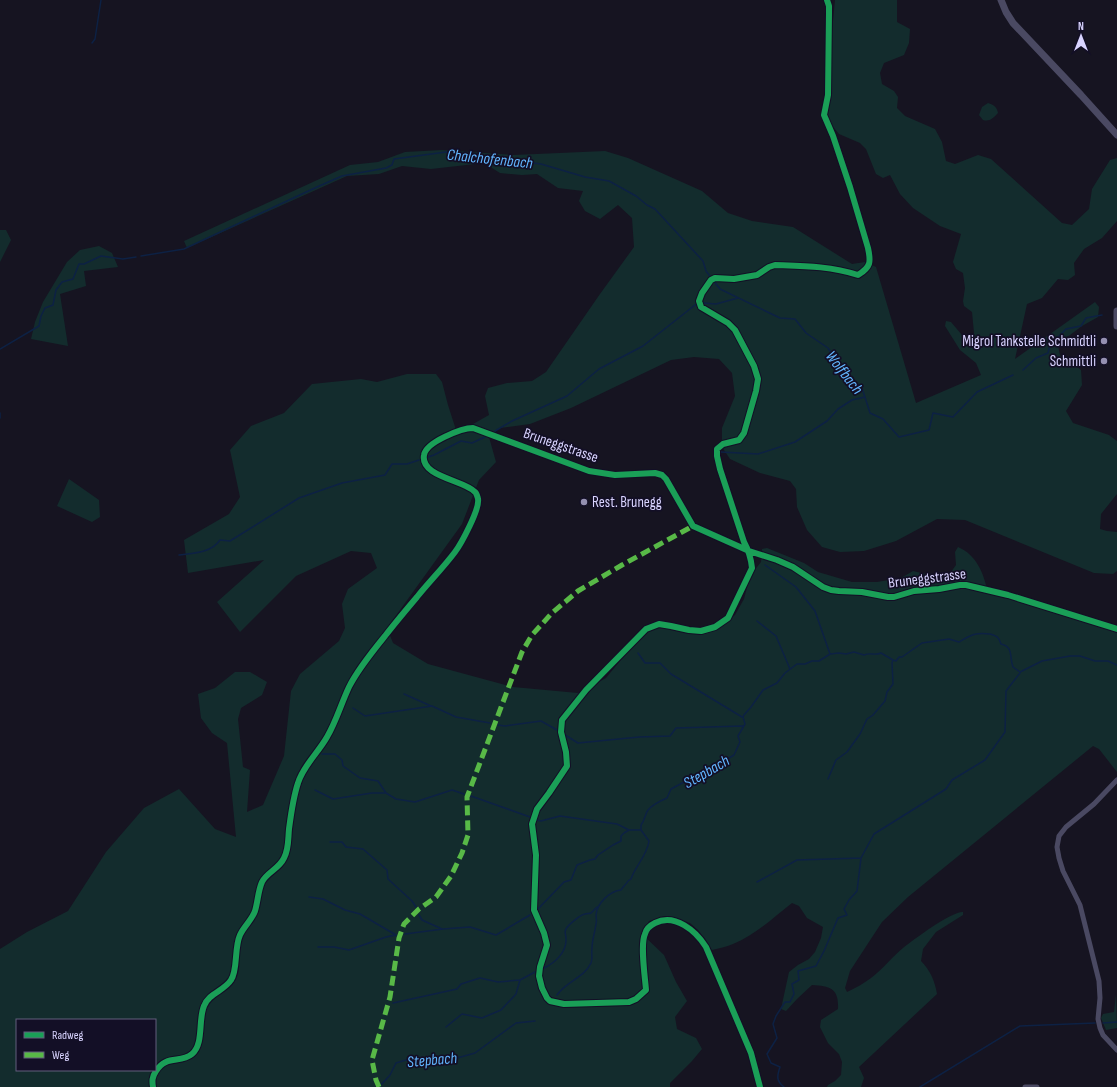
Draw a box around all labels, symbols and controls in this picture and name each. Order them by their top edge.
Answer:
north arrow [1061,16,1101,56]
text: N [1078,20,1084,33]
water label: Chalchofenbach [446,146,534,173]
place label: Migrol Tankstelle Schmidtli [962,332,1096,351]
marker: Migrol Tankstelle Schmidtli [1099,336,1109,346]
water label: Wolfbach [821,347,867,399]
place label: Schmittli [1050,352,1096,371]
marker: Schmittli [1099,356,1109,366]
street label: Bruneggstrasse [521,424,601,467]
place label: Rest. Brunegg [592,493,662,512]
marker: Rest. Brunegg [579,497,589,507]
street label: Bruneggstrasse [887,564,967,593]
water label: Stepbach [680,751,733,793]
legend [16,1019,156,1071]
text: Radweg [52,1028,84,1043]
text: Weg [52,1048,69,1063]
water label: Stepbach [406,1049,458,1072]

